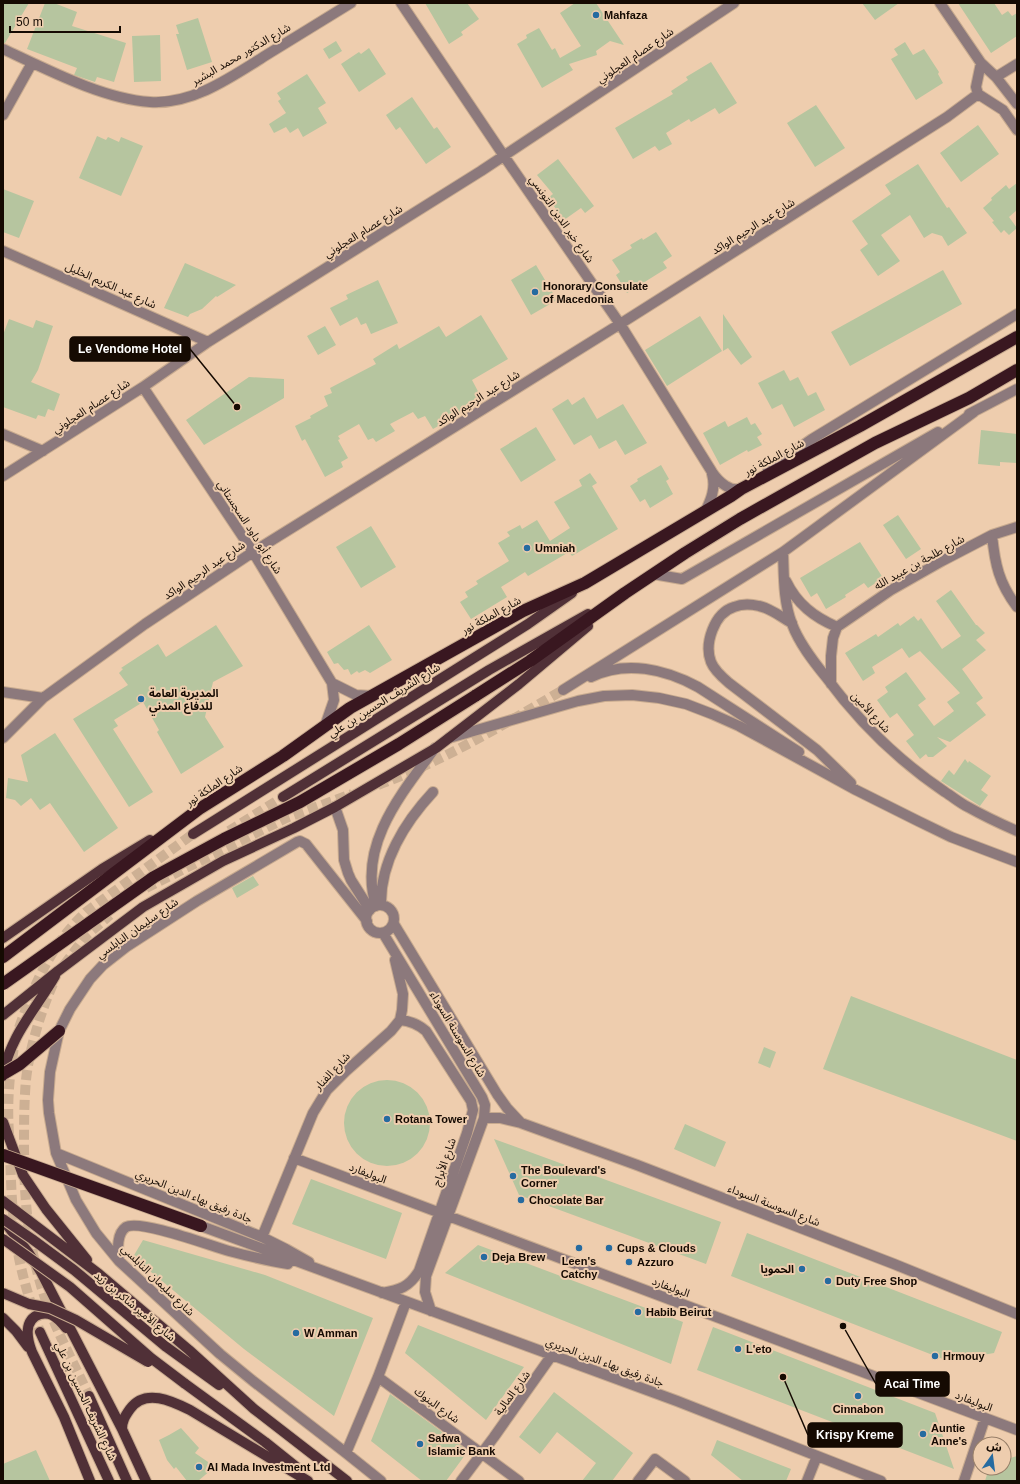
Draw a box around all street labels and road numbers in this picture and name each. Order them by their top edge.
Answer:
street label: شارع الدكتور محمد البشير [189,21,294,89]
street label: شارع عصام العجلوني [594,25,678,88]
street label: شارع خير الدين التونسي [525,173,597,267]
street label: شارع عبد الرحيم الواكد [709,195,799,259]
street label: شارع عصام العجلوني [322,202,406,263]
street label: شارع عبد الكريم الخليل [62,260,159,313]
street label: شارع عبد الرحيم الواكد [434,367,524,431]
street label: شارع عصام العجلوني [50,376,134,438]
street label: شارع الملكة نور [741,436,807,480]
street label: شارع أبو داود السجستاني [212,478,285,578]
street label: شارع طلحة بن عبيد الله [872,532,967,594]
street label: شارع عبد الرحيم الواكد [161,538,249,604]
street label: شارع الملكة نور [458,594,524,638]
street label: شارع الشريف الحسين بن علي [326,660,444,742]
street label: شارع الأمين [848,689,893,737]
street label: شارع الملكة نور [183,761,246,811]
street label: شارع سليمان النابلسي [94,895,182,964]
street label: شارع السوسنة السوداء [426,989,488,1080]
street label: شارع الفنار [311,1050,354,1094]
street label: شارع الأبراج [430,1136,460,1188]
street label: البوليفارد [347,1160,388,1187]
street label: جادة رفيق بهاء الدين الحريري [133,1167,255,1228]
street label: شارع السوسنة السوداء [726,1182,822,1230]
street label: شارع سليمان النابلسي [117,1242,197,1321]
street label: شارع الأمير شاكر بن زيد [91,1269,178,1345]
street label: البوليفارد [650,1275,691,1300]
street label: جادة رفيق بهاء الدين الحريري [543,1335,666,1392]
street label: شارع الشريف الحسين بن علي [50,1340,119,1464]
street label: شارع المالية [492,1368,534,1419]
street label: شارع البنوك [411,1385,462,1427]
street label: البوليفارد [953,1388,994,1415]

